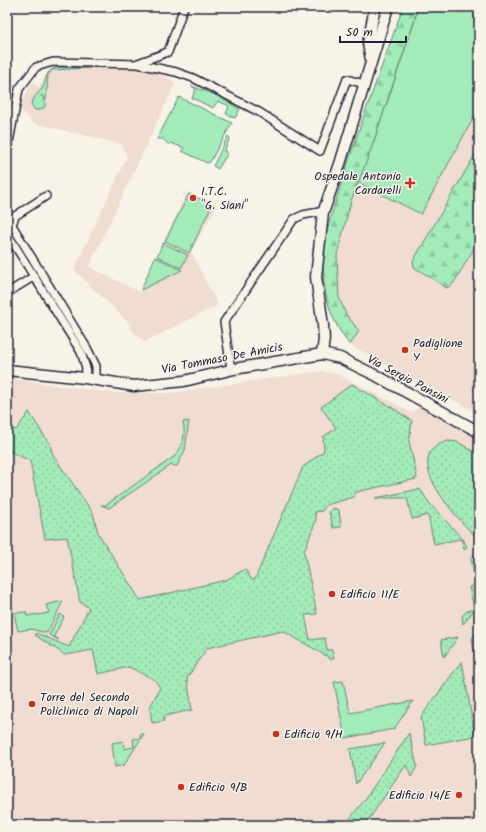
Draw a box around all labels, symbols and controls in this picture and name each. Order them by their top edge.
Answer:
scale bar [340,18,406,44]
text: 50 m [346,23,373,42]
place label: Ospedale Antonio Cardarelli [314,167,402,200]
marker: Ospedale Antonio Cardarelli [404,177,416,189]
place label: I.T.C. "G. Siani" [201,182,248,215]
marker: I.T.C. "G. Siani" [188,193,198,203]
place label: Padiglione Y [413,334,463,367]
street label: Via Tommaso De Amicis [160,337,284,380]
marker: Padiglione Y [400,345,410,355]
street label: Via Sergio Pansini [364,350,453,409]
place label: Edificio 11/E [340,585,400,604]
marker: Edificio 11/E [327,589,337,599]
place label: Torre del Secondo Policlinico di Napoli [40,688,139,721]
marker: Torre del Secondo Policlinico di Napoli [27,699,37,709]
place label: Edificio 9/H [284,725,343,744]
marker: Edificio 9/H [271,729,281,739]
place label: Edificio 9/B [189,778,247,797]
marker: Edificio 9/B [176,782,186,792]
place label: Edificio 14/E [389,786,452,805]
marker: Edificio 14/E [454,790,464,800]

